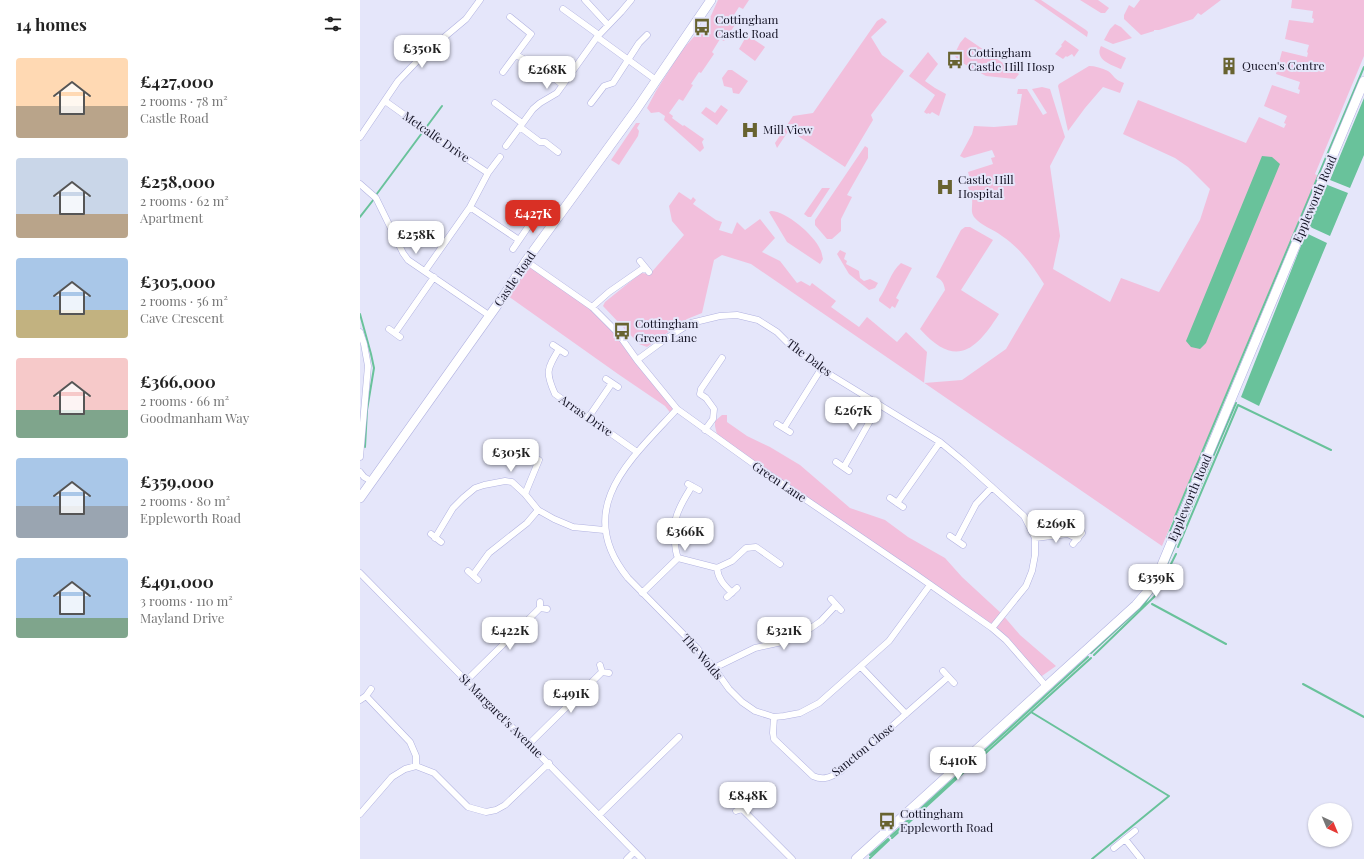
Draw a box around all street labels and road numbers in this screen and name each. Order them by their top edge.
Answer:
street label: Metcalfe Drive [400,107,473,165]
street label: Eppleworth Road [1289,153,1340,245]
street label: Castle Road [490,248,539,309]
street label: The Dales [784,335,836,379]
street label: Arras Drive [556,390,617,439]
street label: Eppleworth Road [1164,452,1215,544]
street label: Green Lane [749,457,810,505]
street label: The Wolds [679,630,727,682]
street label: St Margaret's Avenue [456,670,547,761]
street label: Sancton Close [828,719,897,779]

